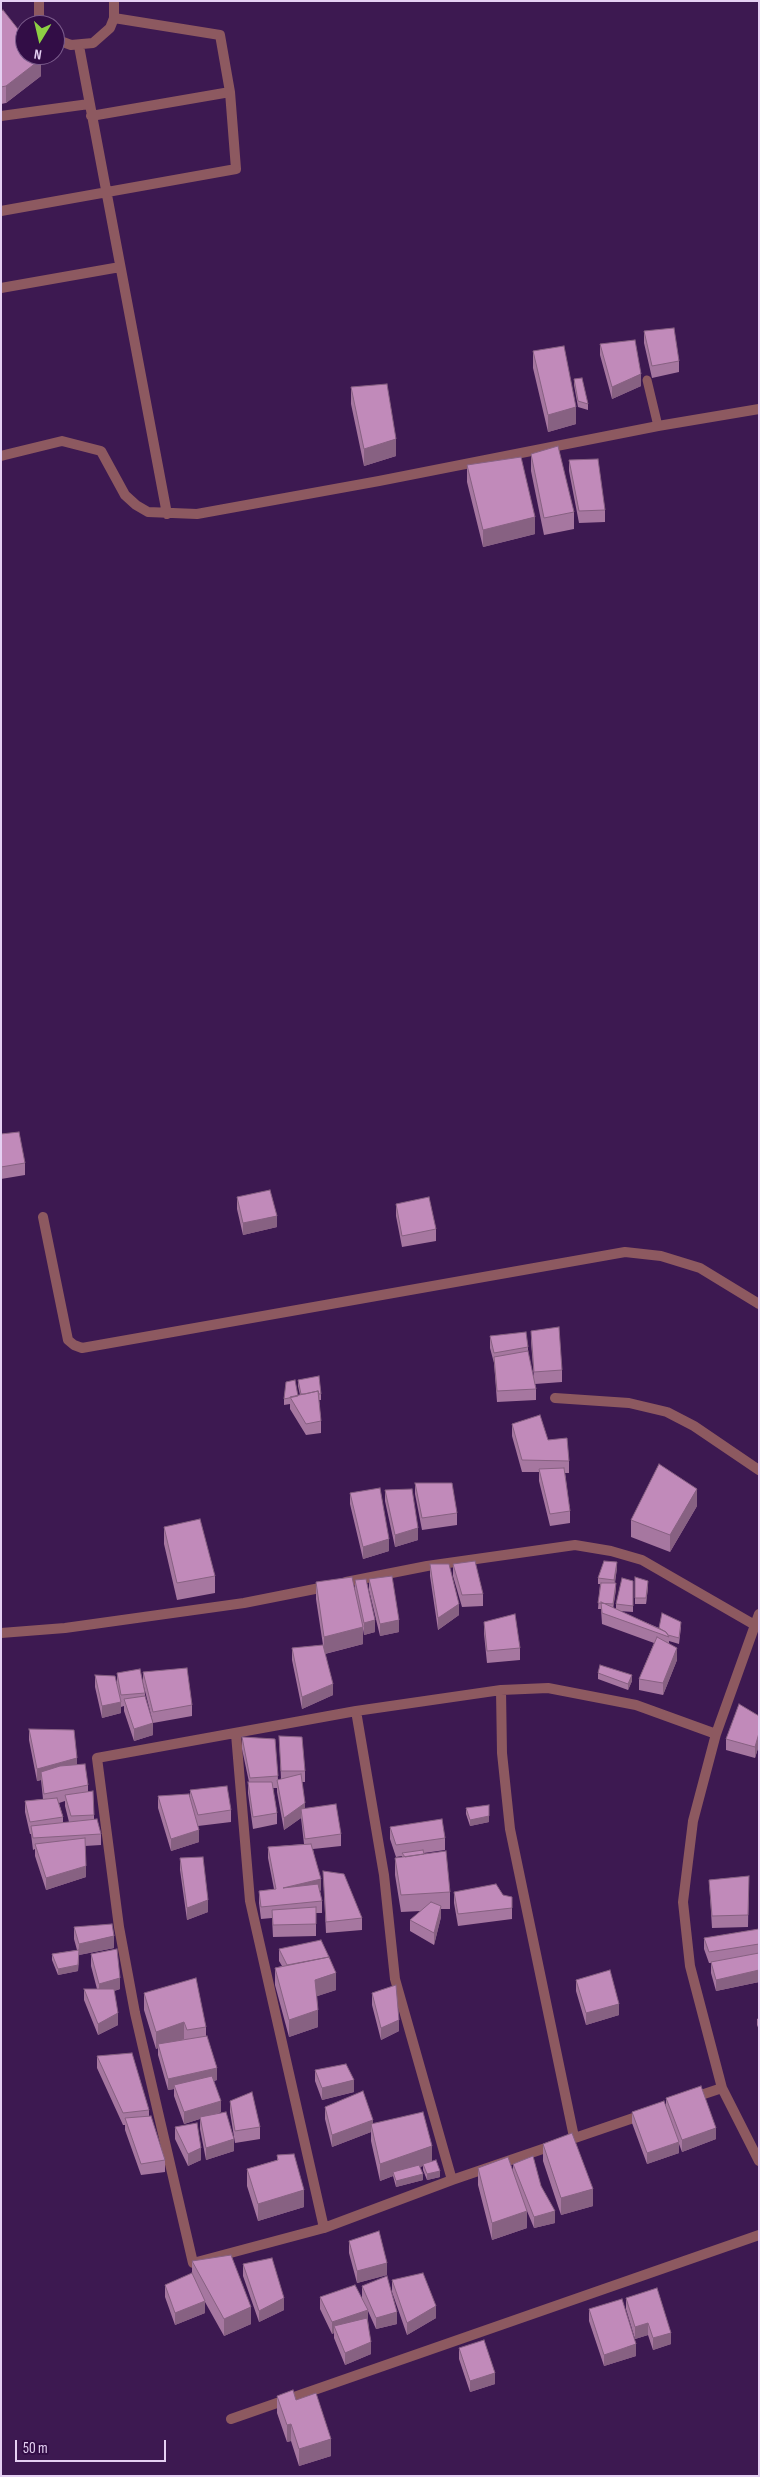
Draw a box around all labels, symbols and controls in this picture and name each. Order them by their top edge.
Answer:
north arrow [15,15,65,65]
text: N [33,45,43,63]
scale bar [18,2430,169,2462]
text: 50 m [23,2439,48,2458]

